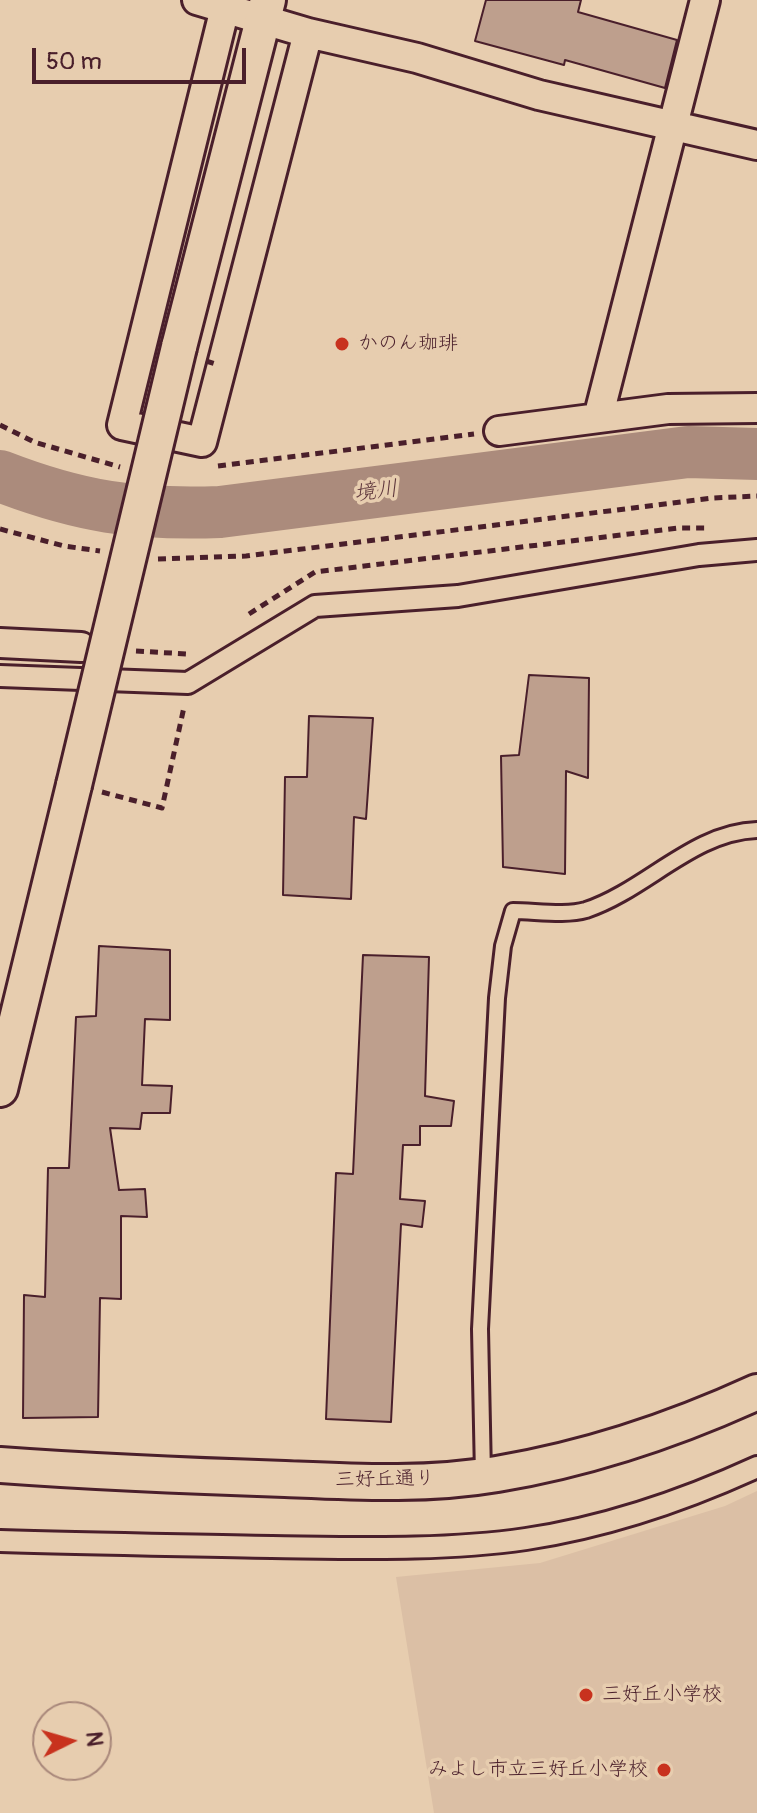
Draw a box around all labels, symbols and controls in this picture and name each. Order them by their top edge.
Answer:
scale bar [36,32,250,82]
text: 50 m [46,47,102,76]
place label: かのん珈琲 [358,332,458,356]
marker: かのん珈琲 [333,335,351,353]
water label: 境川 [353,476,399,508]
street label: 三好丘通り [335,1467,435,1493]
place label: 三好丘小学校 [602,1683,722,1707]
marker: 三好丘小学校 [577,1686,595,1704]
north arrow [32,1701,112,1781]
text: N [79,1730,109,1748]
place label: みよし市立三好丘小学校 [428,1758,648,1782]
marker: みよし市立三好丘小学校 [655,1761,673,1779]

